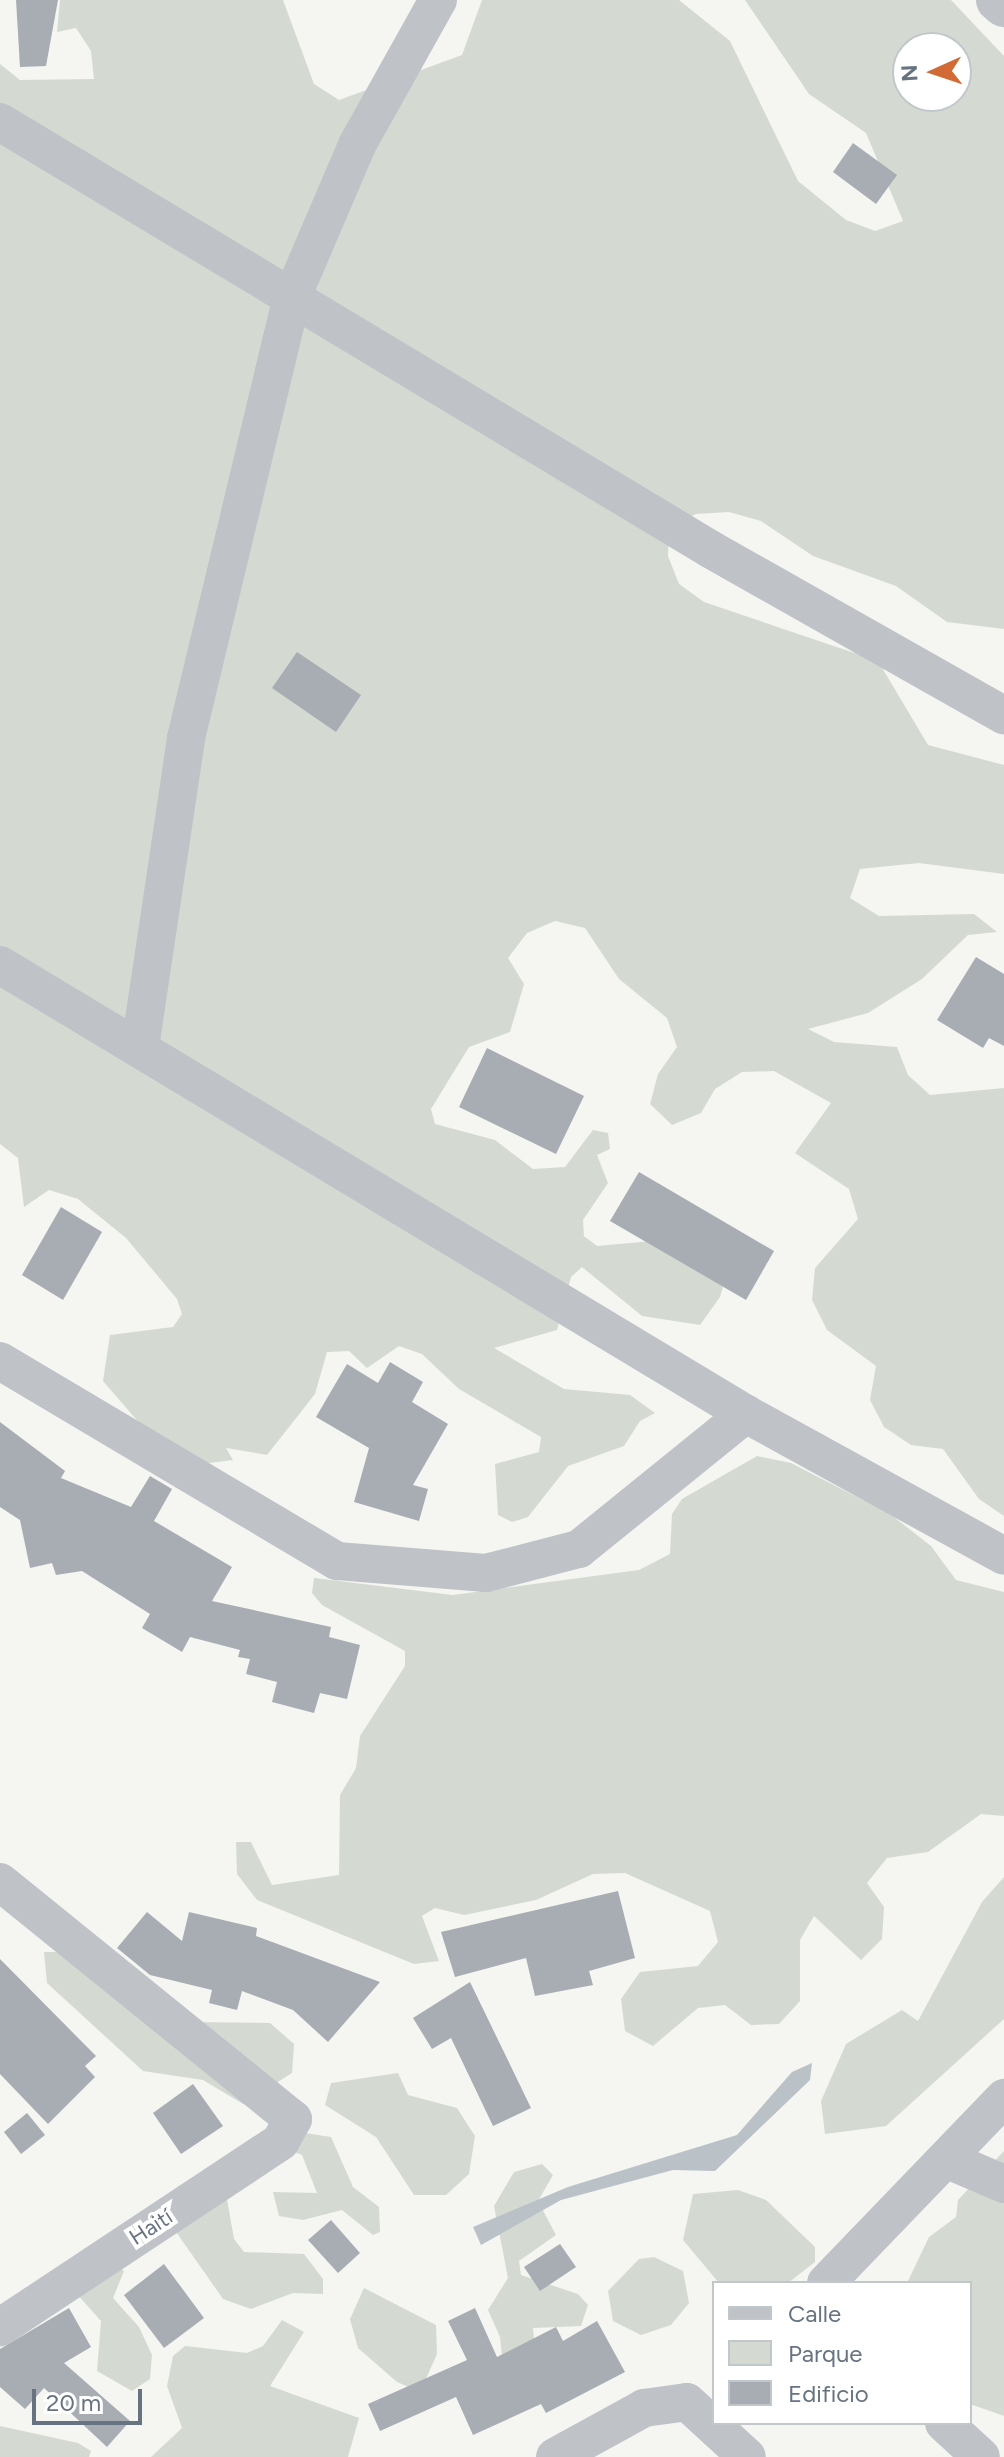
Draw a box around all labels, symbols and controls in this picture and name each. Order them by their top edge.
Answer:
north arrow [892,32,972,112]
text: N [896,64,923,82]
street label: Haití [124,2203,178,2251]
legend [712,2281,972,2425]
text: Calle [788,2299,841,2328]
text: Parque [788,2339,862,2368]
scale bar [36,2373,146,2423]
text: Edificio [788,2379,869,2408]
text: 20 m [46,2388,101,2417]

